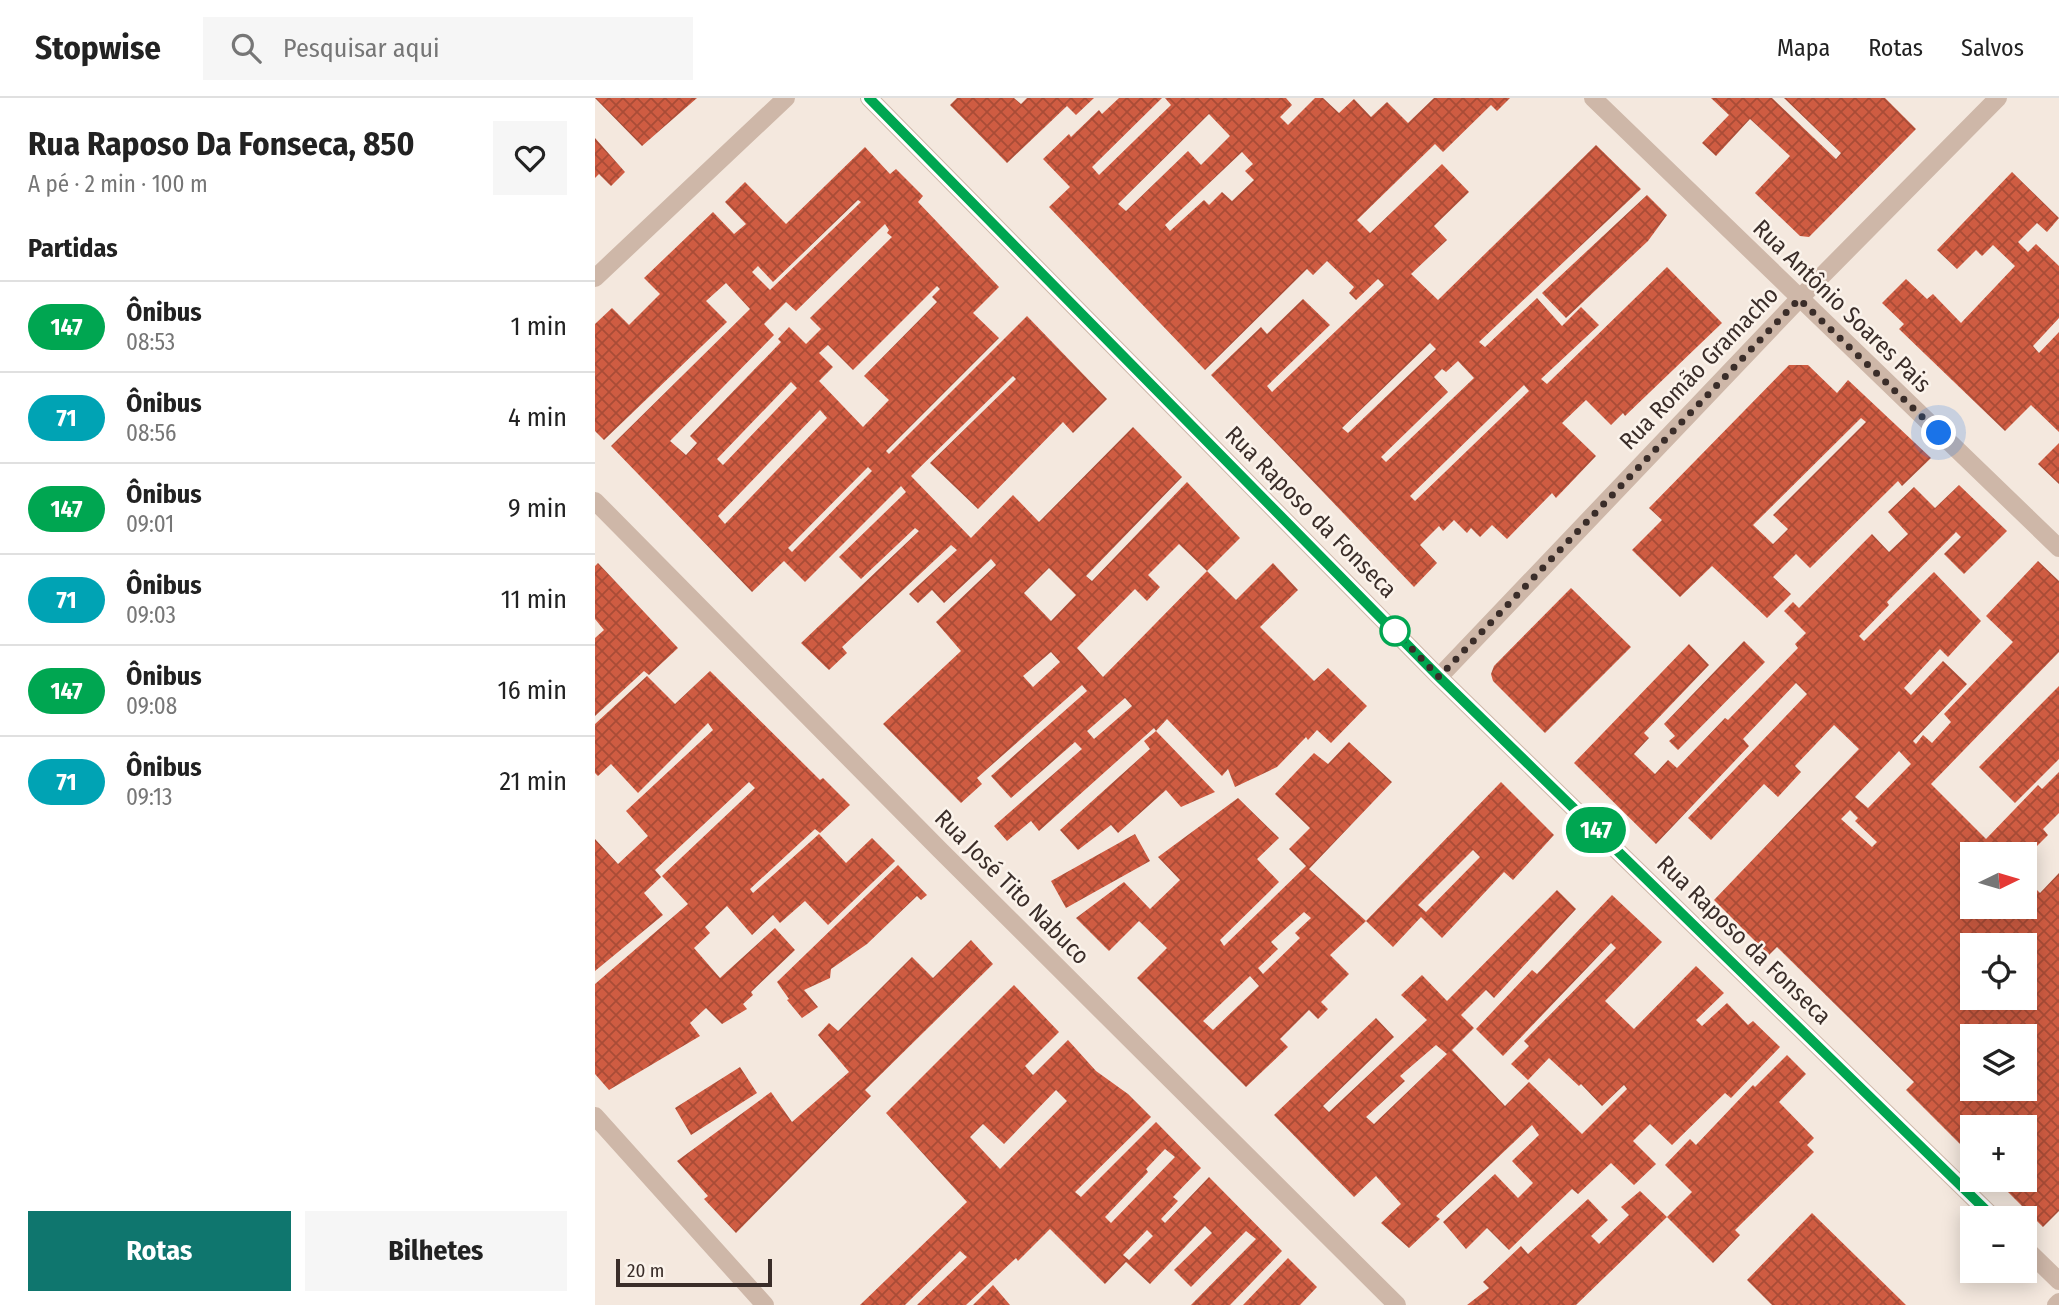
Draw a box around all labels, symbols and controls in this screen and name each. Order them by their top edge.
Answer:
search box [203,17,693,80]
text: Stopwise [35,28,161,68]
icon: search [227,29,265,67]
text: Pesquisar aqui [283,33,440,64]
text: Mapa [1777,34,1830,62]
text: Rotas [1868,34,1923,62]
text: Salvos [1961,34,2024,62]
button: heart [493,121,567,195]
text: Rua Raposo Da Fonseca, 850 [28,124,415,164]
text: A pé · 2 min · 100 m [28,170,208,198]
street label: Rua Antônio Soares Pais [1747,214,1937,398]
text: Partidas [28,233,118,264]
street label: Rua Romão Gramacho [1614,281,1784,455]
text: Ônibus [126,297,202,328]
text: 1 min [511,311,567,342]
text: 147 [50,313,83,341]
text: 08:53 [126,328,175,356]
text: Ônibus [126,388,202,419]
text: 4 min [508,402,567,433]
text: 71 [56,404,77,432]
your location [1921,415,1956,450]
text: 08:56 [126,419,176,447]
street label: Rua Raposo da Fonseca [1220,421,1402,603]
text: Ônibus [126,479,202,510]
text: 9 min [508,493,567,524]
text: 147 [50,495,83,523]
text: 09:01 [126,510,174,538]
text: Ônibus [126,570,202,601]
text: 11 min [501,584,567,615]
text: 71 [56,586,77,614]
text: 09:03 [126,601,176,629]
unlabelled marker [1380,616,1410,646]
text: Ônibus [126,661,202,692]
text: 16 min [498,675,567,706]
text: 147 [50,677,83,705]
text: 09:08 [126,692,177,720]
text: Ônibus [126,752,202,783]
text: 21 min [500,766,567,797]
text: 71 [56,768,77,796]
text: 09:13 [126,783,172,811]
street label: Rua José Tito Nabuco [929,804,1095,970]
line badge: 147 [1556,807,1636,853]
text: 147 [1580,816,1612,844]
north arrow [1960,842,2037,919]
map controls [1960,842,2037,1283]
street label: Rua Raposo da Fonseca [1651,850,1837,1030]
button: locate [1960,933,2037,1010]
button: layers [1960,1024,2037,1101]
button: + [1960,1115,2037,1192]
button: − [1960,1206,2037,1283]
button: Rotas [28,1211,291,1291]
button: Bilhetes [305,1211,567,1291]
scale bar [616,1256,772,1288]
text: 20 m [627,1259,664,1282]

